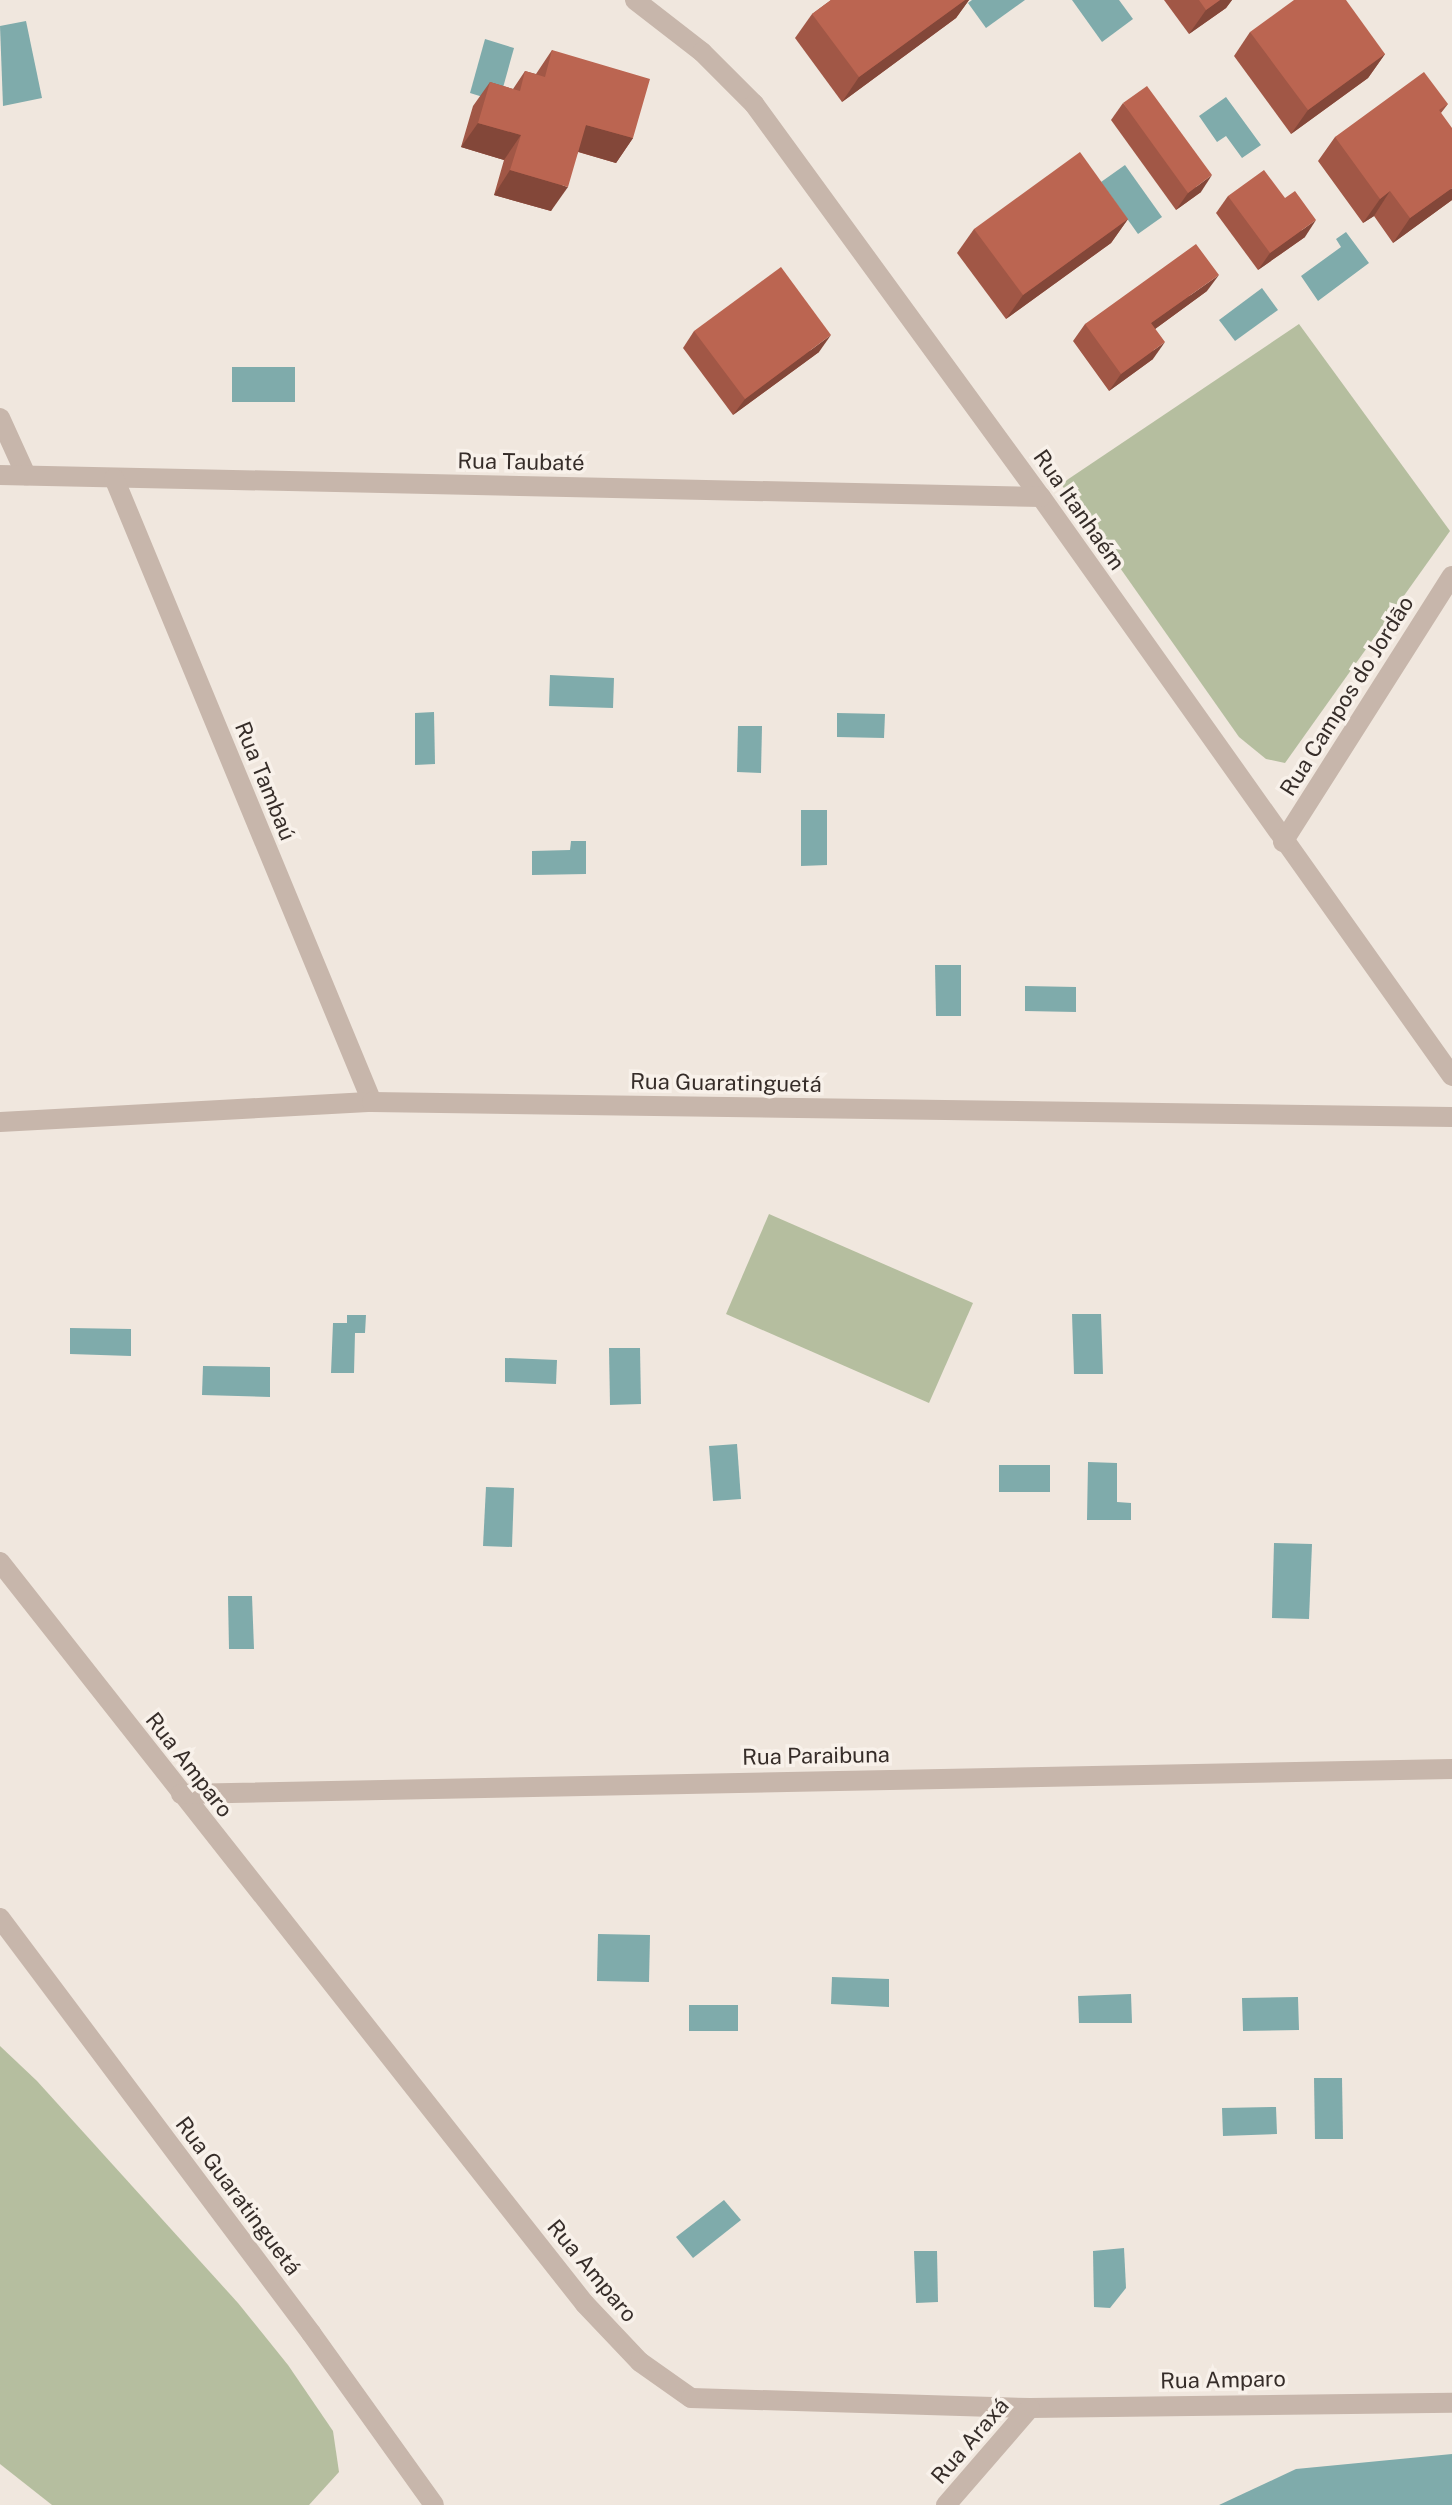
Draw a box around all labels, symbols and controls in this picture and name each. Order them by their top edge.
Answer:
street label: Rua Itanhaém [1028,445,1130,575]
street label: Rua Taubaté [457,448,585,476]
street label: Rua Campos do Jordão [1275,591,1419,801]
street label: Rua Tambaú [229,718,301,844]
street label: Rua Guaratinguetá [630,1068,822,1098]
street label: Rua Amparo [140,1707,238,1823]
street label: Rua Paraibuna [742,1742,890,1770]
street label: Rua Guaratinguetá [170,2112,306,2280]
street label: Rua Amparo [542,2214,642,2328]
street label: Rua Amparo [1160,2366,1286,2394]
street label: Rua Araxá [926,2393,1014,2489]

